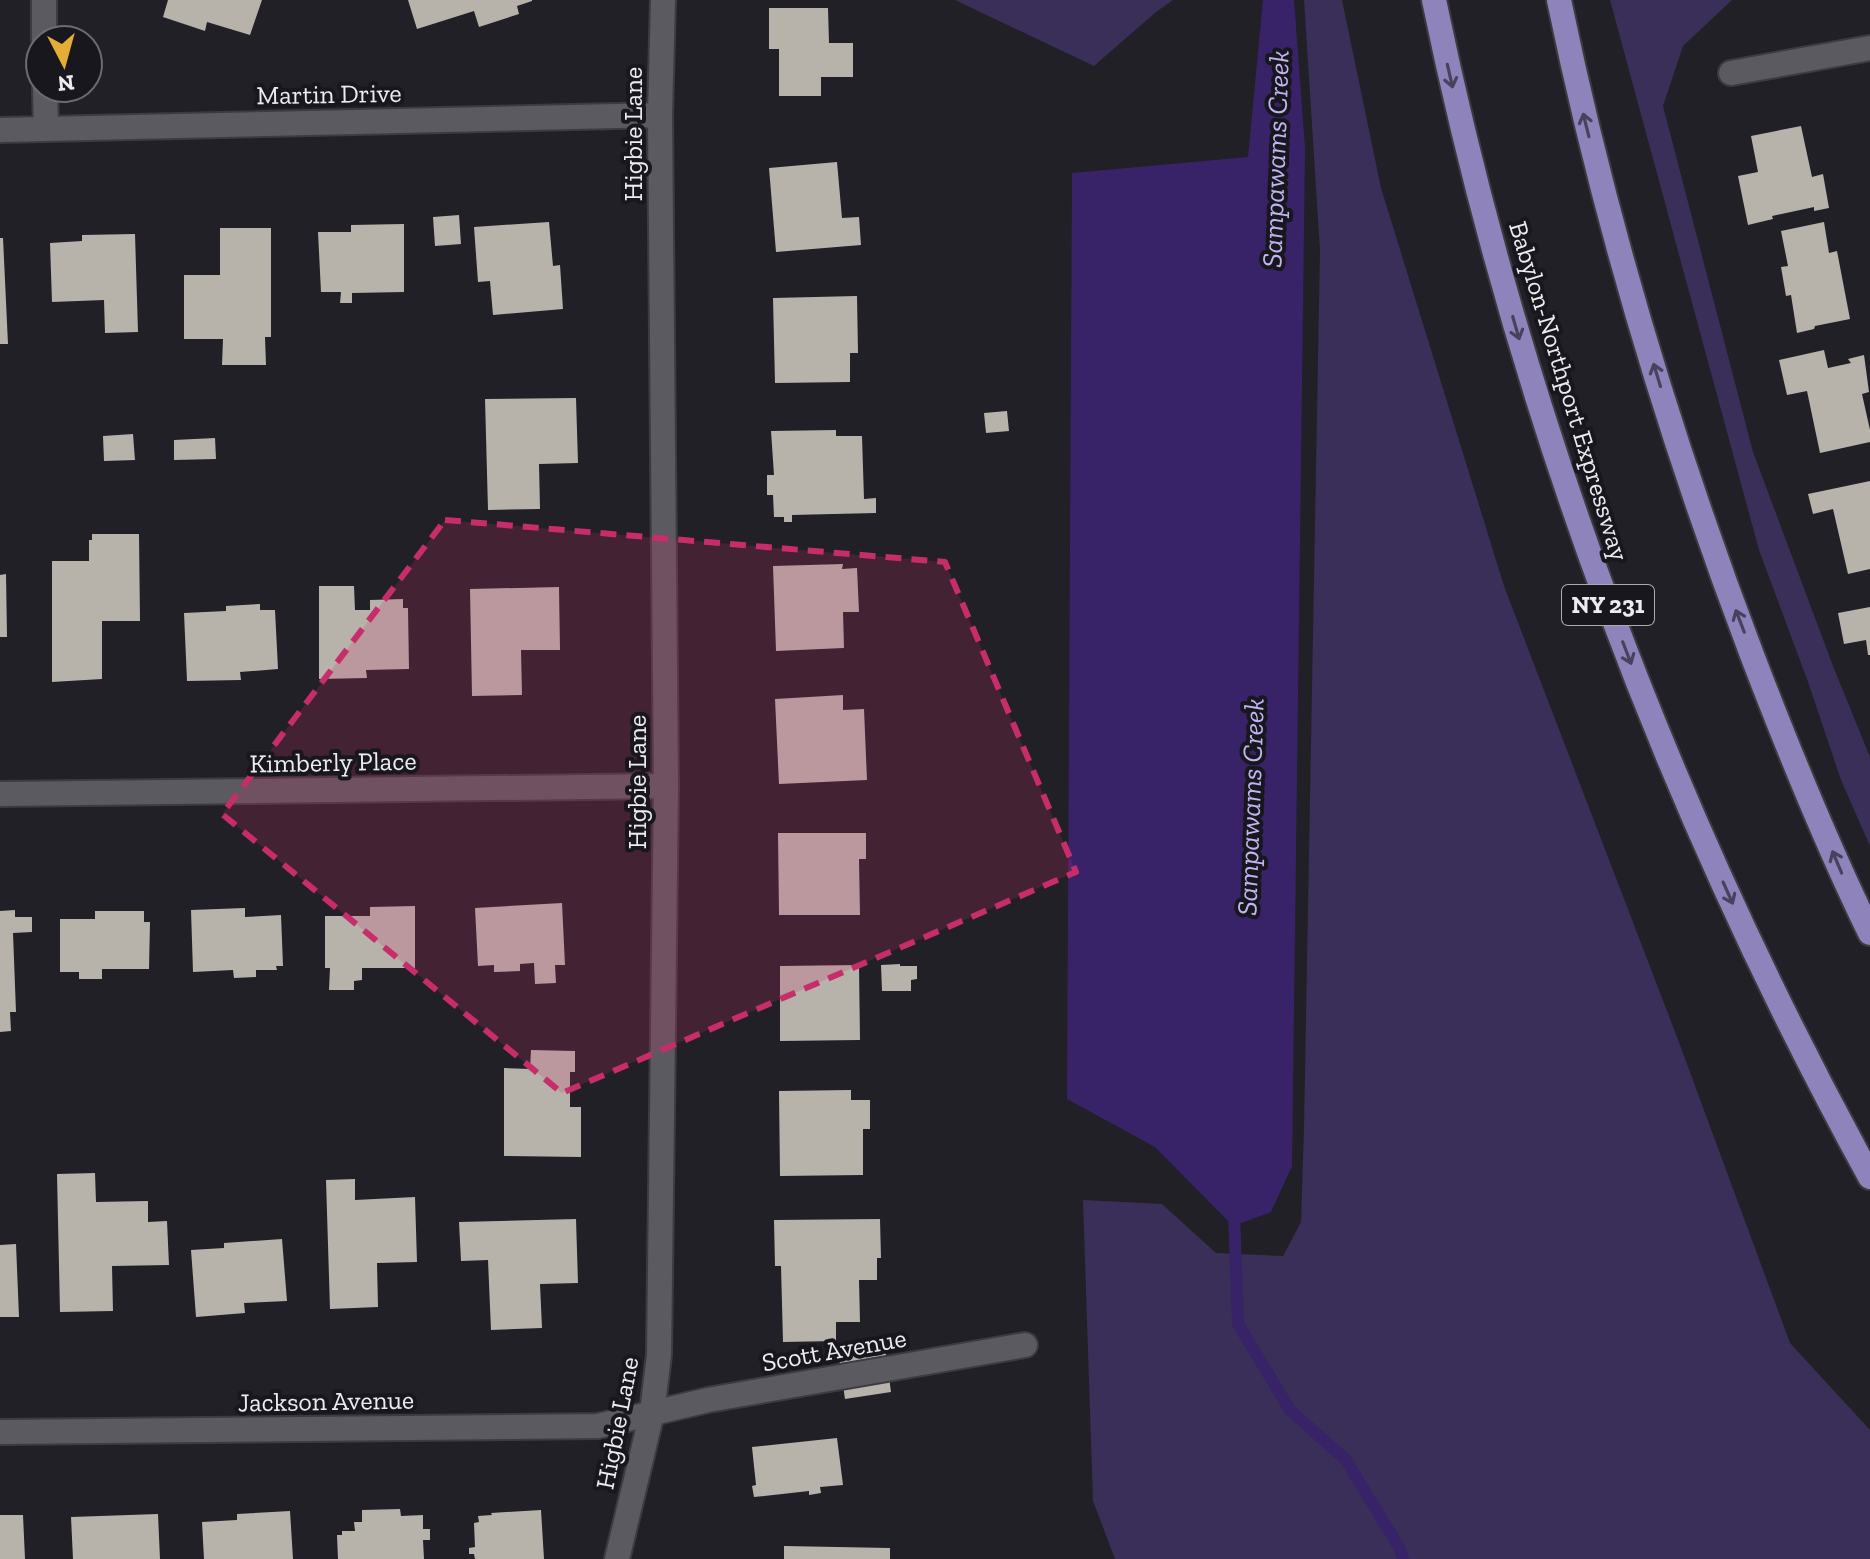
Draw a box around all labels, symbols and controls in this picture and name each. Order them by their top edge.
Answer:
north arrow [24,24,104,104]
water label: Sampawams Creek [1255,50,1296,268]
one-way arrow [1443,63,1458,89]
street label: Higbie Lane [617,67,649,201]
text: N [56,69,76,98]
street label: Martin Drive [256,77,402,111]
one-way arrow [1578,112,1593,138]
street label: Babylon-Northport Expressway [1502,217,1636,565]
one-way arrow [1509,314,1524,340]
one-way arrow [1649,363,1663,388]
road number: NY 231 [1562,585,1654,625]
one-way arrow [1732,609,1746,634]
one-way arrow [1621,640,1635,665]
water label: Sampawams Creek [1230,698,1271,916]
street label: Higbie Lane [621,715,653,849]
street label: Kimberly Place [249,745,417,779]
one-way arrow [1829,850,1844,875]
one-way arrow [1721,881,1736,905]
street label: Scott Avenue [759,1322,909,1378]
street label: Higbie Lane [588,1354,646,1492]
street label: Jackson Avenue [238,1383,414,1419]

